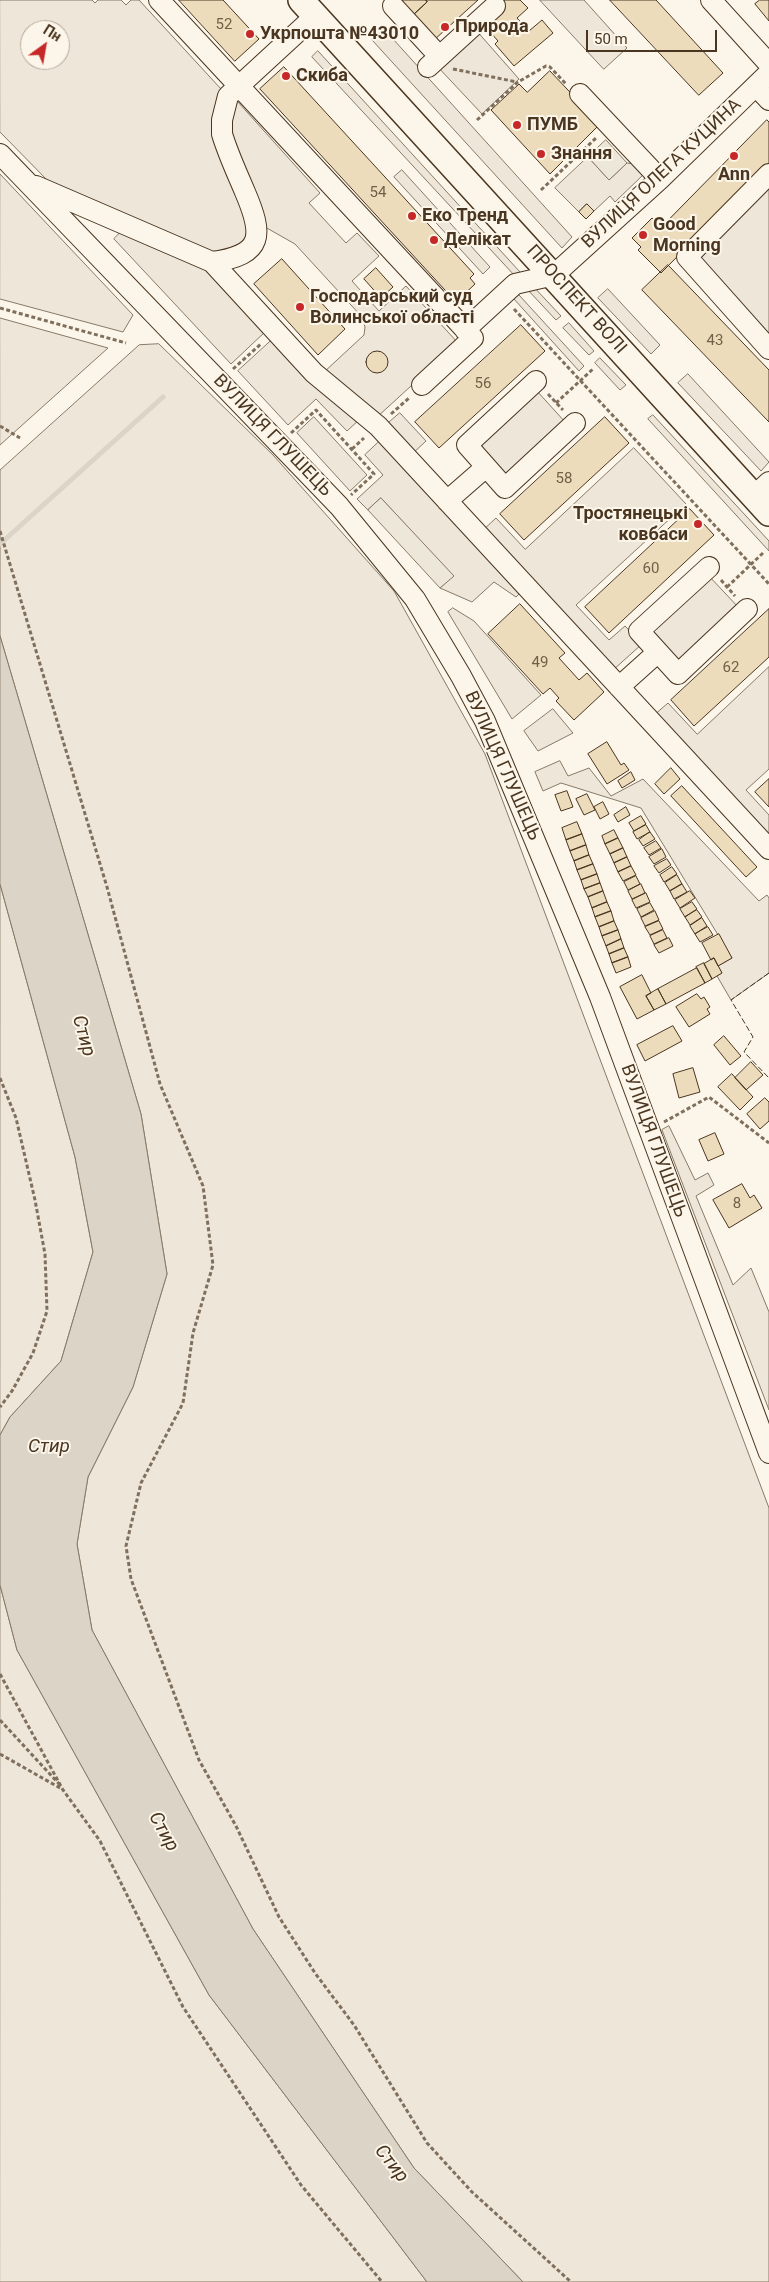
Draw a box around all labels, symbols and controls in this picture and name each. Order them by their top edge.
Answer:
house number: 52 [216,16,232,34]
place label: Природа [455,16,529,38]
north arrow [20,20,70,70]
scale bar [589,20,720,52]
marker: Природа [439,21,451,33]
text: Пн [41,22,64,45]
place label: Укрпошта №43010 [260,23,419,45]
marker: Укрпошта №43010 [244,28,256,40]
text: 50 m [594,30,628,48]
place label: Скиба [296,65,348,87]
marker: Скиба [280,70,292,82]
street label: ВУЛИЦЯ ОЛЕГА КУЦИНА [578,95,746,253]
place label: ПУМБ [527,114,578,136]
marker: ПУМБ [511,119,523,131]
place label: Знання [551,143,612,165]
marker: Знання [535,148,547,160]
marker: Ann [728,150,740,162]
place label: Ann [718,164,750,186]
house number: 54 [370,184,386,202]
place label: Еко Тренд [422,205,508,227]
marker: Еко Тренд [406,210,418,222]
place label: Good Morning [653,214,721,256]
place label: Делікат [444,229,511,251]
marker: Good Morning [637,229,649,241]
marker: Делікат [428,234,440,246]
street label: ПРОСПЕКТ ВОЛІ [521,241,631,359]
place label: Господарський суд Волинської області [310,286,474,328]
marker: Господарський суд Волинської області [294,301,306,313]
house number: 43 [707,332,723,350]
street label: ВУЛИЦЯ ГЛУШЕЦЬ [208,370,336,502]
house number: 56 [475,375,491,393]
house number: 58 [556,470,572,488]
place label: Тростянецькі ковбаси [573,503,688,546]
marker: Тростянецькі ковбаси [692,518,704,530]
house number: 60 [643,560,659,578]
house number: 49 [532,654,548,672]
house number: 62 [723,659,739,677]
street label: ВУЛИЦЯ ГЛУШЕЦЬ [459,688,545,844]
water label: Стир [66,1013,100,1059]
street label: ВУЛИЦЯ ГЛУШЕЦЬ [615,1061,691,1221]
house number: 8 [733,1195,741,1213]
water label: Стир [28,1436,70,1458]
water label: Стир [143,1808,183,1856]
water label: Стир [369,2140,413,2188]

